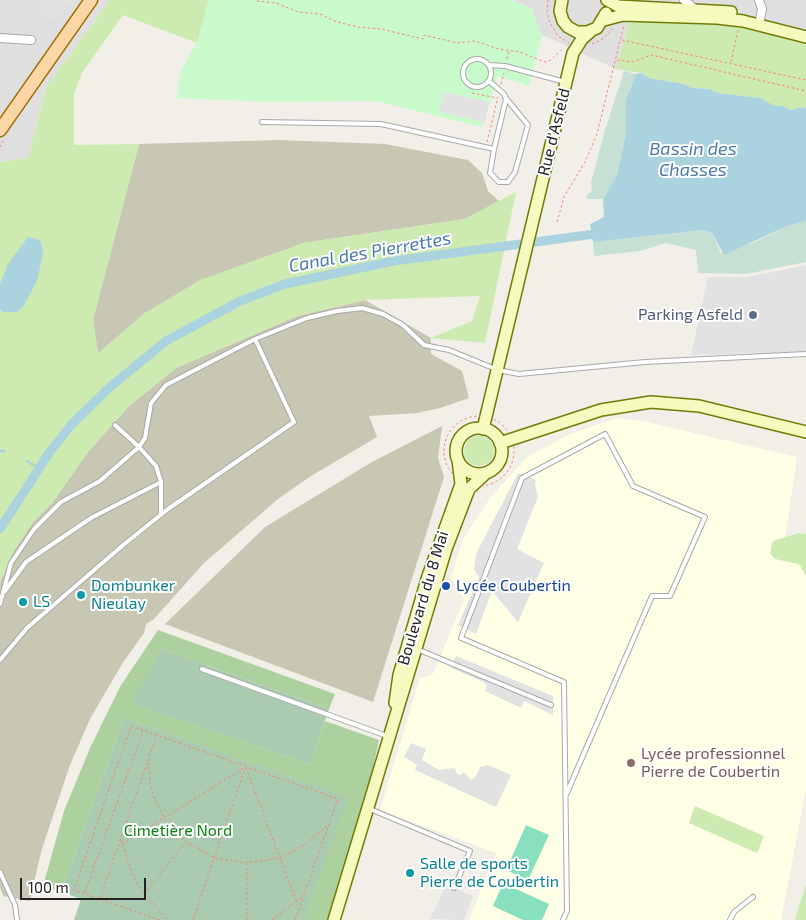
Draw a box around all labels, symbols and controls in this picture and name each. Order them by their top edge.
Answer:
street label: Rue d'Asfeld [534,86,574,178]
water label: Bassin des Chasses [649,138,737,180]
water label: Canal des Pierrettes [287,227,453,277]
place label: Parking Asfeld [638,305,743,325]
marker: Parking Asfeld [747,309,759,321]
street label: Boulevard du 8 Mai [393,528,453,668]
place label: Dombunker Nieulay [91,576,175,614]
place label: Lycée Coubertin [456,576,571,596]
marker: Lycée Coubertin [440,580,452,592]
marker: Dombunker Nieulay [75,589,87,601]
place label: LS [33,592,50,612]
marker: LS [17,596,29,608]
place label: Lycée professionnel Pierre de Coubertin [641,744,785,782]
marker: Lycée professionnel Pierre de Coubertin [625,757,637,769]
park label: Cimetière Nord [124,821,232,841]
place label: Salle de sports Pierre de Coubertin [420,854,559,892]
marker: Salle de sports Pierre de Coubertin [404,867,416,879]
scale bar [22,868,149,900]
text: 100 m [28,878,69,896]

